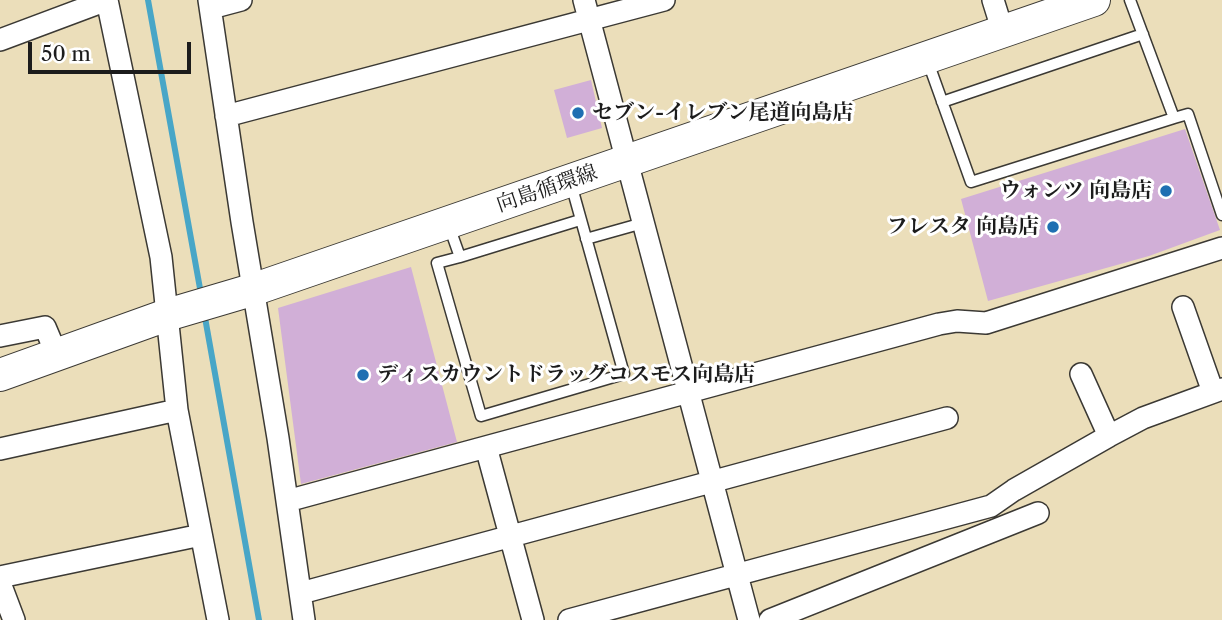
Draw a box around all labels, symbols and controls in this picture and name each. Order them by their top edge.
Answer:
scale bar [32,28,194,72]
text: 50 m [41,41,91,66]
place label: セブン-イレブン尾道向島店 [592,100,853,126]
marker: セブン-イレブン尾道向島店 [570,105,586,121]
street label: 向島循環線 [493,160,601,218]
place label: ウォンツ 向島店 [1000,178,1152,204]
marker: ウォンツ 向島店 [1158,183,1174,199]
place label: フレスタ 向島店 [887,214,1039,240]
marker: フレスタ 向島店 [1045,219,1061,235]
place label: ディスカウントドラッグコスモス向島店 [377,362,755,388]
marker: ディスカウントドラッグコスモス向島店 [355,367,371,383]

